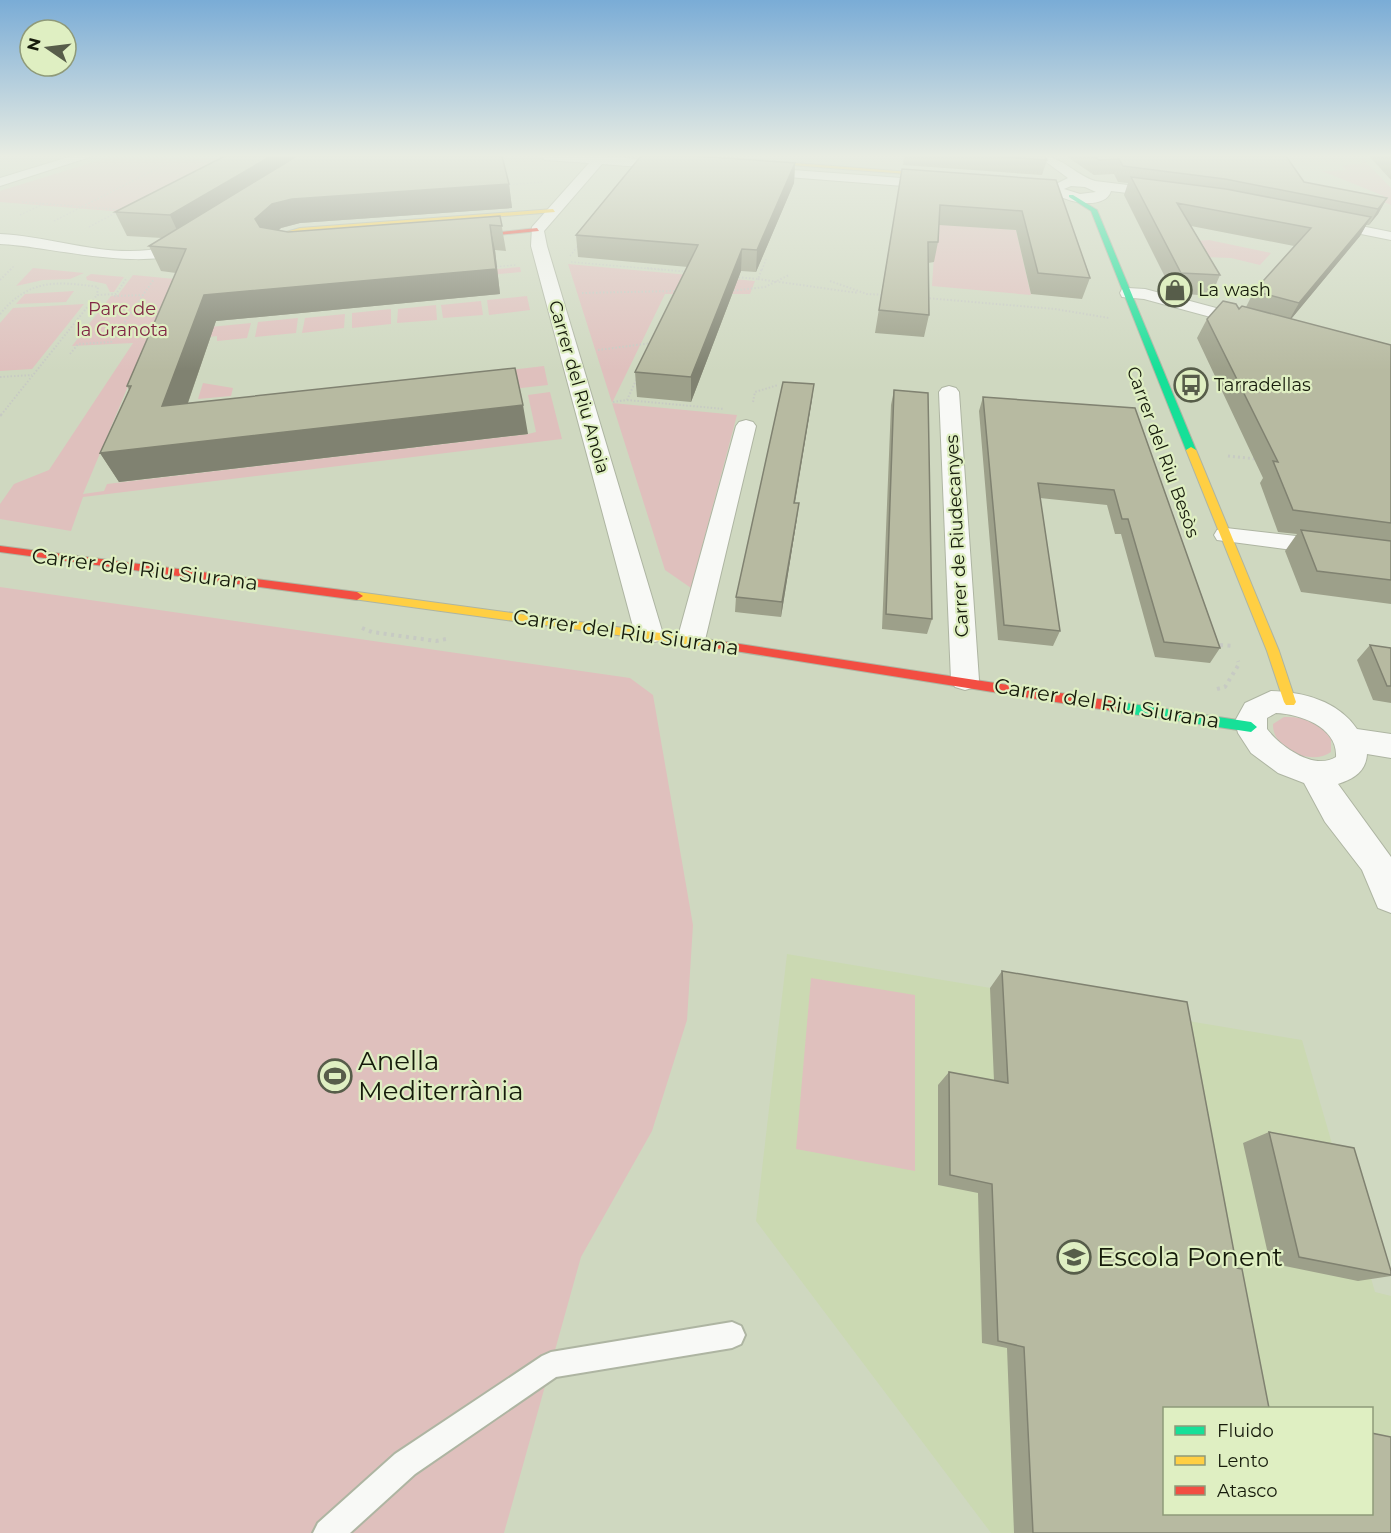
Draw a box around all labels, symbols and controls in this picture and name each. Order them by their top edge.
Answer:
north arrow [18,18,78,78]
text: N [23,36,45,53]
shop icon: La wash [1157,272,1193,308]
place label: La wash [1198,279,1271,301]
park label: Parc de la Granota [76,298,168,341]
street label: Carrer del Riu Anoia [544,298,614,476]
street label: Carrer del Riu Besòs [1122,363,1204,541]
bus stop icon: Tarradellas [1173,367,1209,403]
place label: Tarradellas [1214,374,1311,396]
street label: Carrer de Riudecanyes [941,434,973,638]
street label: Carrer del Riu Siurana [30,543,260,595]
street label: Carrer del Riu Siurana [511,604,741,660]
street label: Carrer del Riu Siurana [993,673,1221,733]
place label: Anella Mediterrània [358,1045,524,1107]
sports icon: Anella Mediterrània [317,1058,353,1094]
school or university icon: Escola Ponent [1056,1239,1092,1275]
place label: Escola Ponent [1097,1241,1283,1273]
legend [1163,1407,1373,1515]
text: Fluido [1217,1420,1274,1442]
text: Lento [1217,1450,1269,1472]
text: Atasco [1217,1480,1277,1502]

